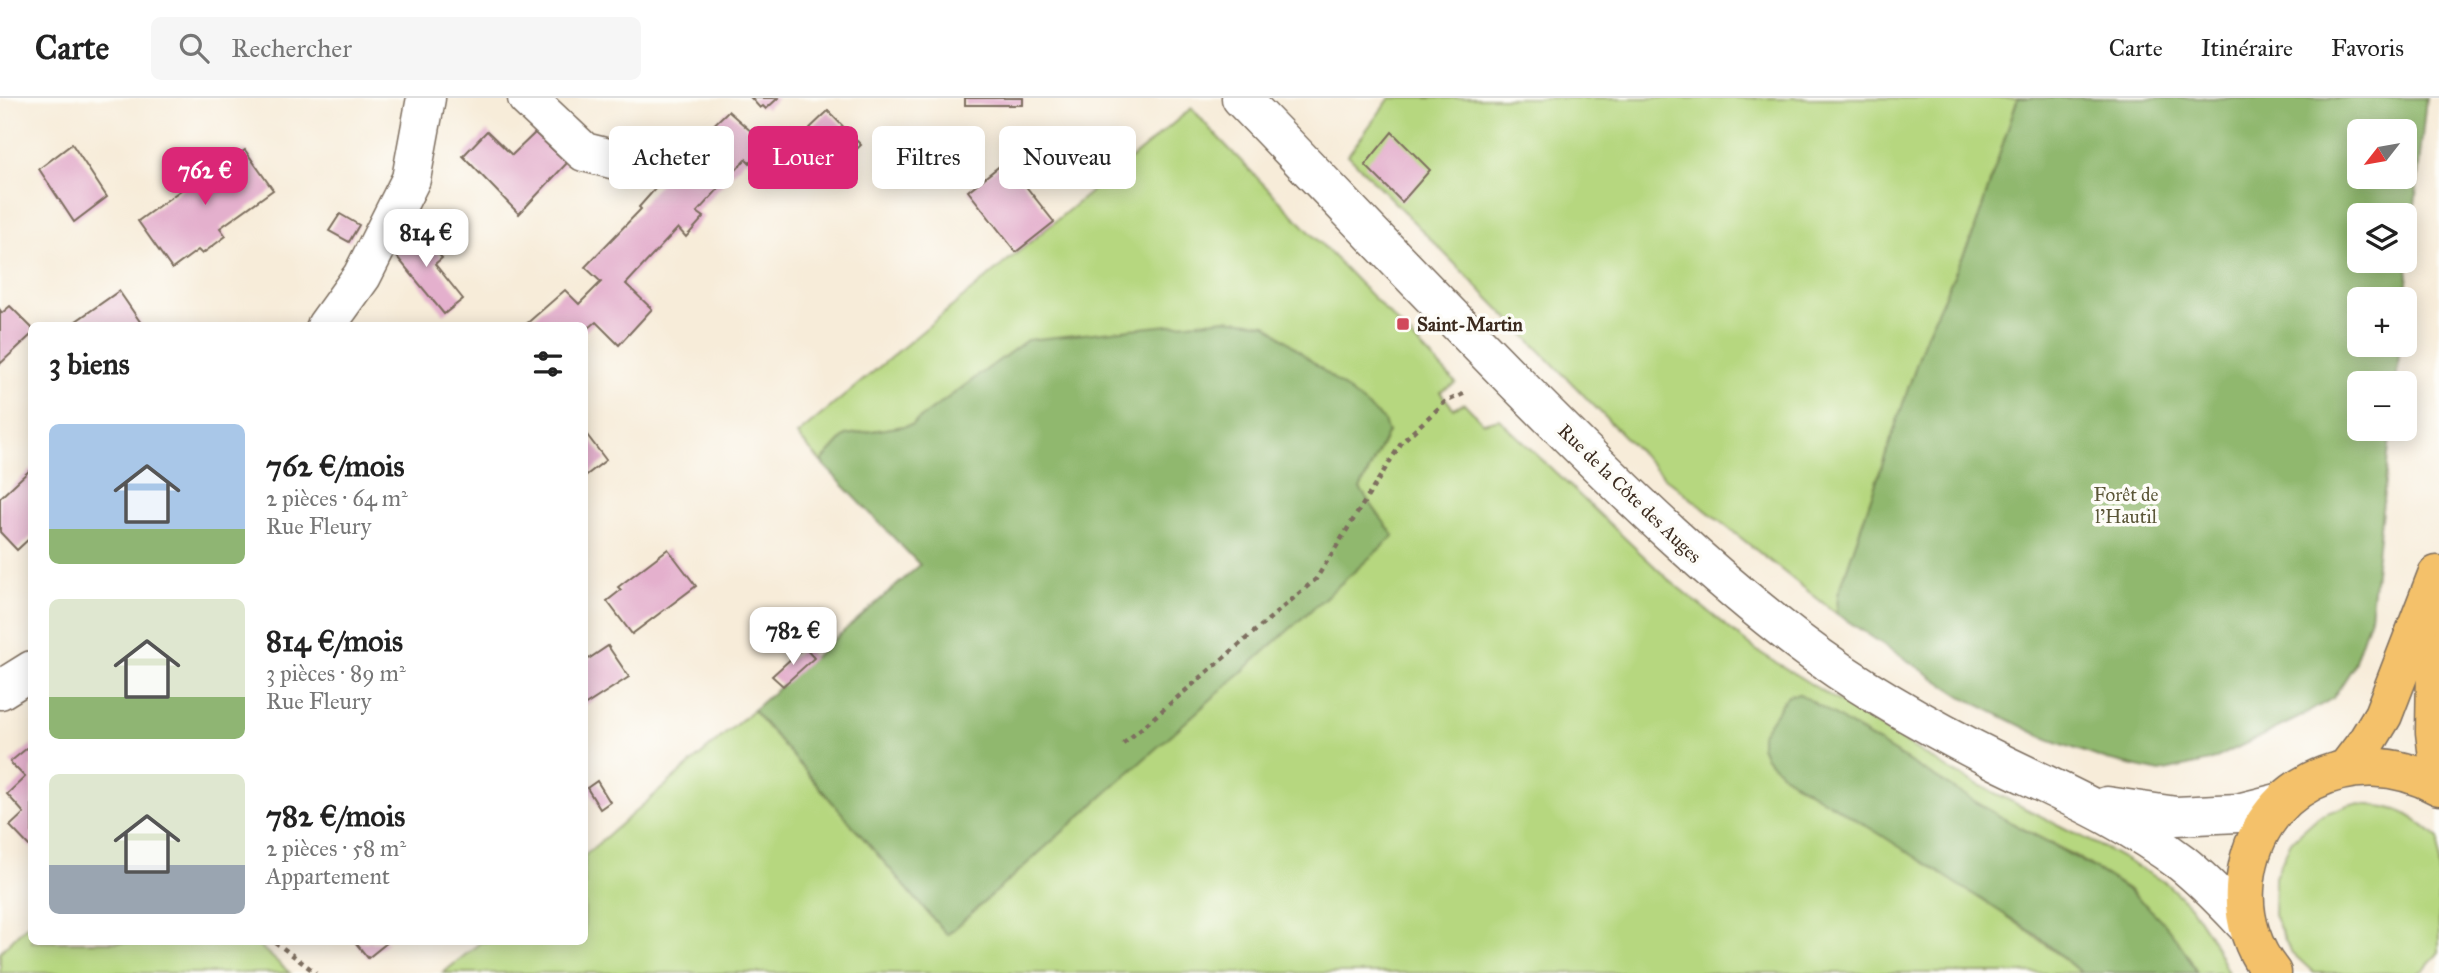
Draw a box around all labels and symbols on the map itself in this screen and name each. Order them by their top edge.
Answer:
north arrow [2347,119,2417,189]
pin: 762 € [156,148,254,207]
pin: 814 € [377,209,475,269]
place label: Saint-Martin [1417,313,1524,336]
marker: Saint-Martin [1395,316,1411,332]
street label: Rue de la Côte des Auges [1552,419,1706,569]
park label: Forêt de l'Hautil [2094,483,2158,528]
pin: 782 € [744,608,842,667]

